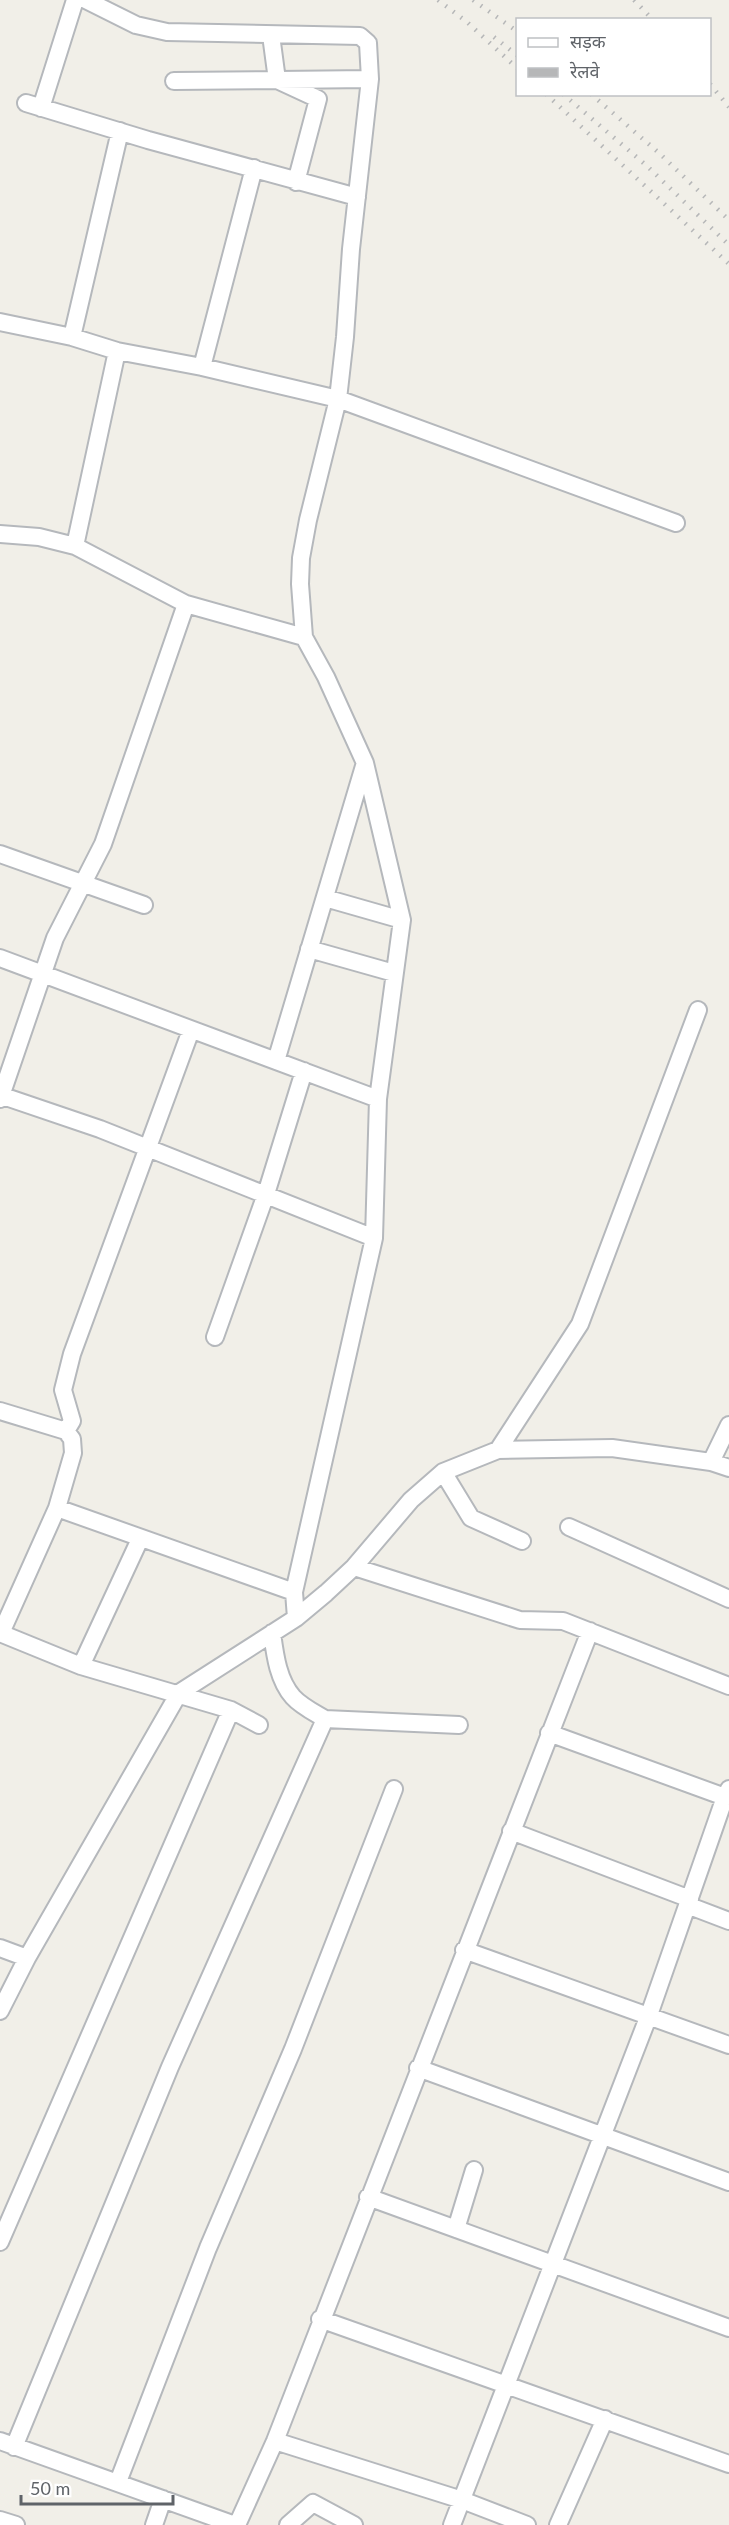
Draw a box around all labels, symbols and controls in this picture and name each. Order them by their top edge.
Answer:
legend [516,18,711,96]
text: सड़क [570,30,607,52]
text: रेलवे [569,60,601,82]
scale bar [21,2468,172,2506]
text: 50 m [30,2477,70,2499]

